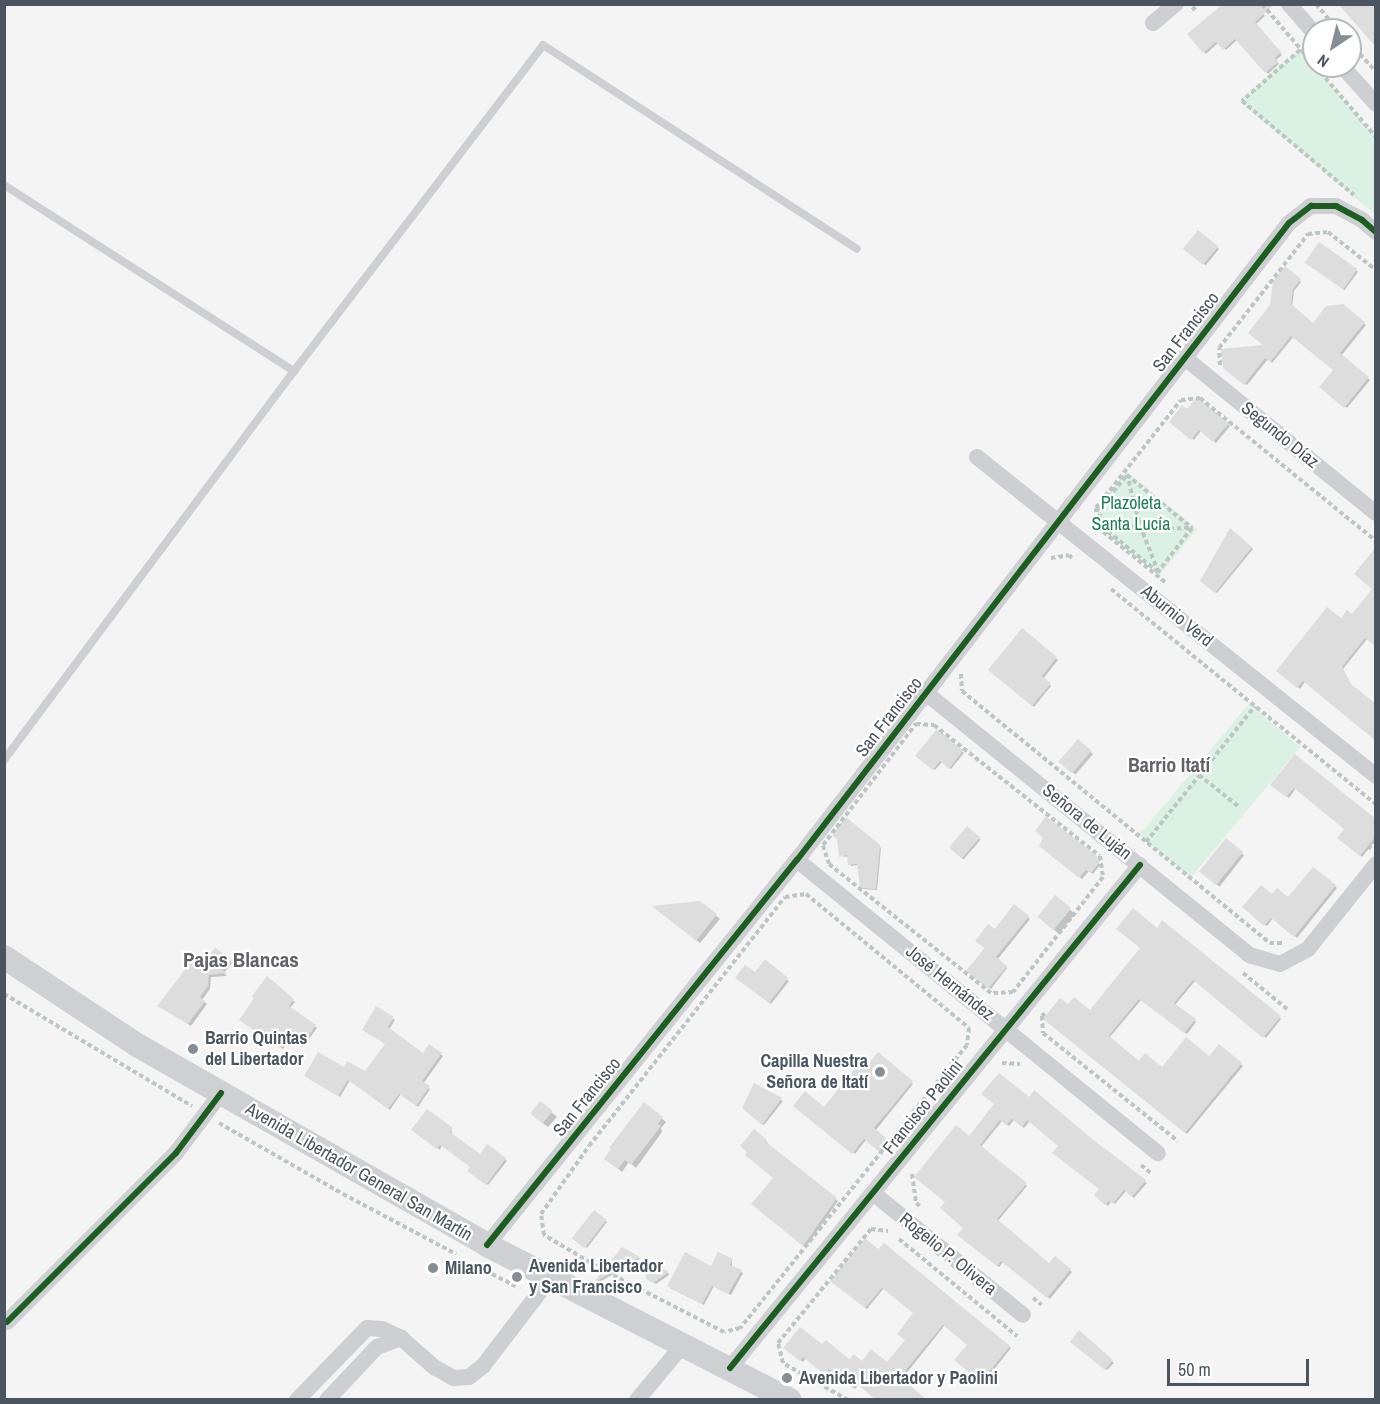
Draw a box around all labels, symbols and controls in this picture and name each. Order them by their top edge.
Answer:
north arrow [1302,18,1362,78]
text: N [1313,49,1333,73]
street label: San Francisco [1148,288,1224,376]
street label: Segundo Díaz [1237,397,1323,473]
park label: Plazoleta Santa Lucía [1092,493,1170,536]
street label: Aburnio Verd [1137,580,1217,652]
street label: San Francisco [851,673,927,761]
district label: Barrio Itatí [1128,752,1210,776]
street label: Señora de Luján [1038,780,1136,864]
street label: José Hernández [901,941,999,1025]
district label: Pajas Blancas [183,947,299,973]
place label: Barrio Quintas del Libertador [205,1028,308,1070]
marker: Barrio Quintas del Libertador [186,1042,200,1056]
place label: Capilla Nuestra Señora de Itatí [761,1051,868,1094]
street label: San Francisco [549,1053,625,1141]
street label: Francisco Paolini [878,1056,968,1158]
marker: Capilla Nuestra Señora de Itatí [873,1065,887,1079]
street label: Avenida Libertador General San Martín [242,1098,476,1246]
street label: Rogelio P. Olivera [895,1208,1001,1300]
place label: Avenida Libertador y San Francisco [529,1256,663,1298]
place label: Milano [445,1257,492,1279]
marker: Milano [426,1261,440,1275]
marker: Avenida Libertador y San Francisco [510,1270,524,1284]
scale bar [1170,1347,1312,1385]
text: 50 m [1178,1357,1211,1382]
place label: Avenida Libertador y Paolini [799,1367,998,1389]
marker: Avenida Libertador y Paolini [780,1371,794,1385]

